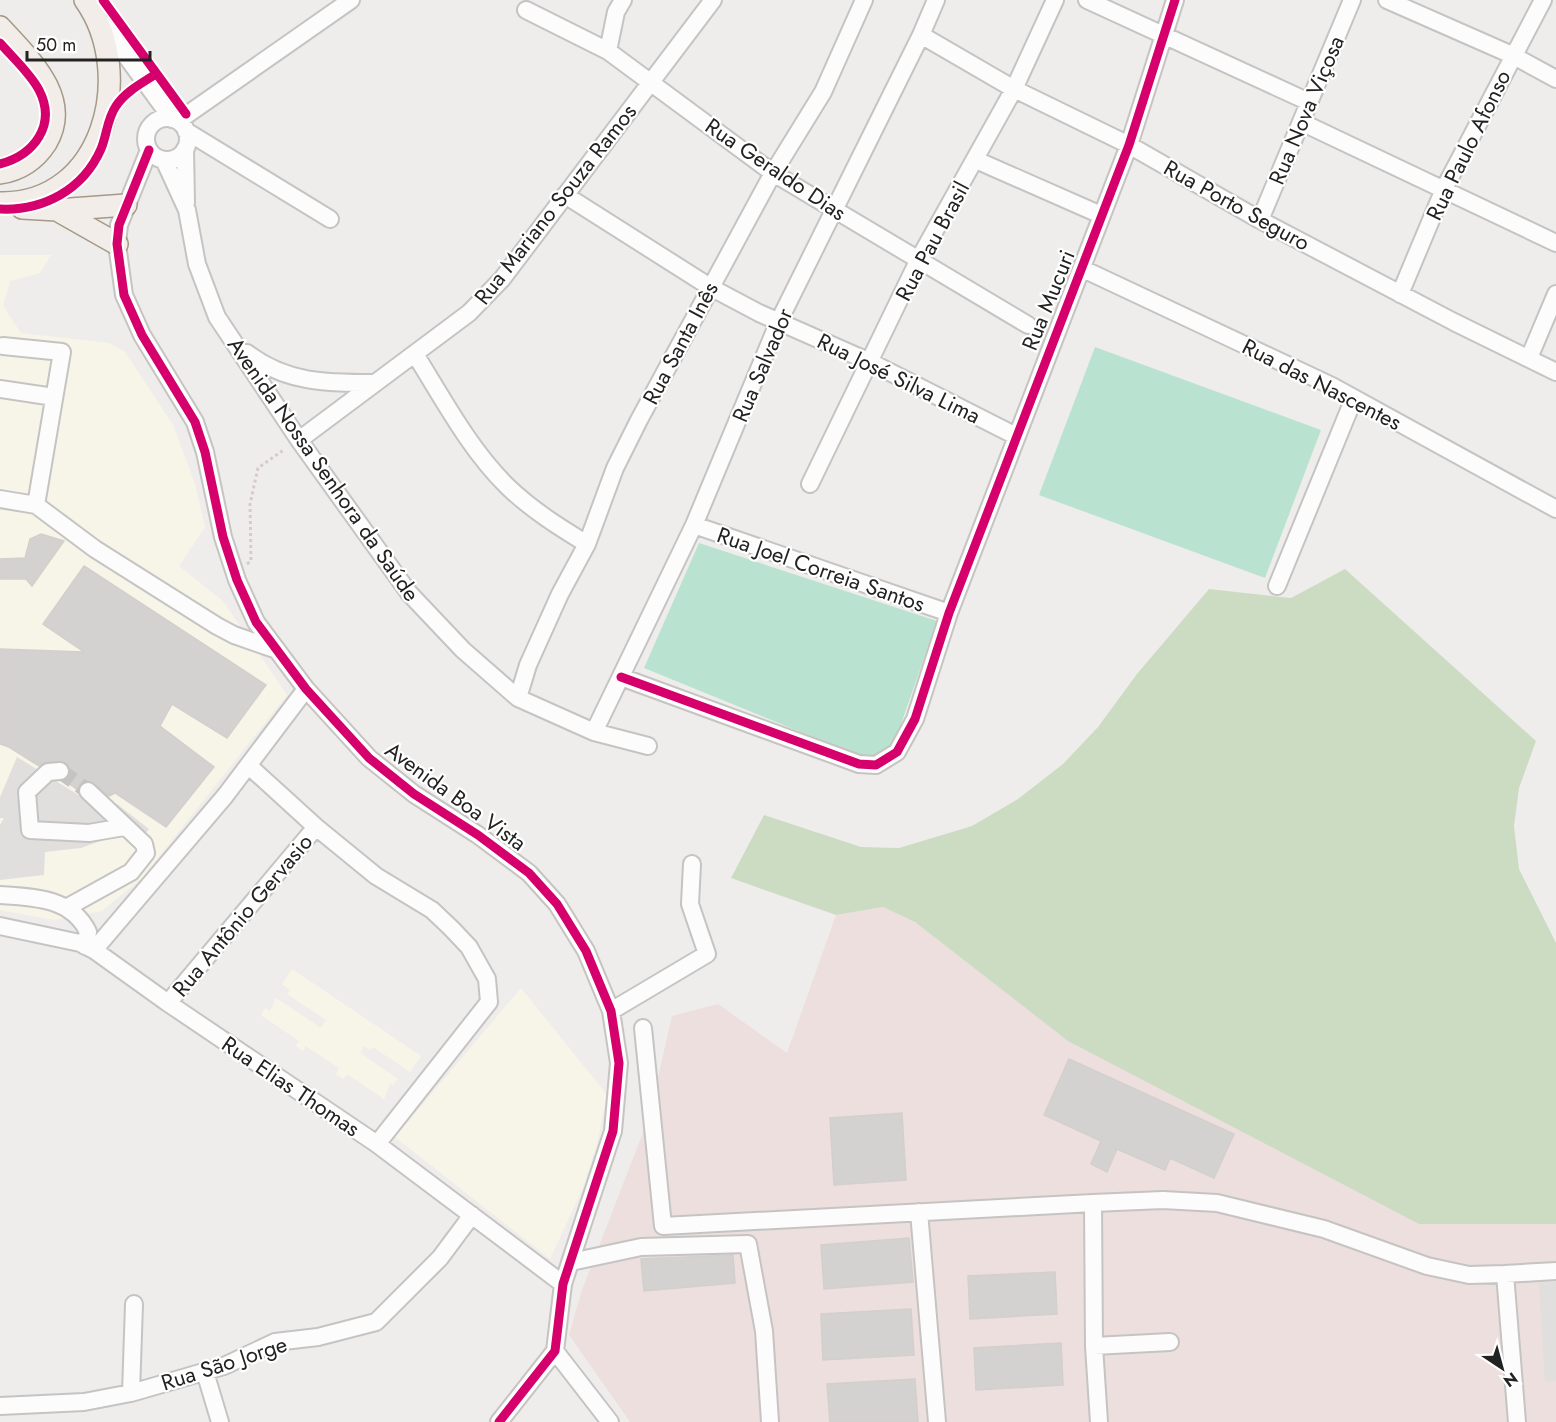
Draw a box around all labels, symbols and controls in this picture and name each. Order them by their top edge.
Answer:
scale bar [27,24,150,62]
street label: Rua Nova Viçosa [1260,31,1352,189]
text: 50 m [36,32,76,58]
street label: Rua Paulo Afonso [1418,65,1518,225]
street label: Rua Mariano Souza Ramos [466,97,644,311]
street label: Rua Geraldo Dias [699,110,853,228]
street label: Rua Porto Seguro [1158,152,1316,258]
street label: Rua Pau Brasil [887,176,977,306]
street label: Rua Mucuri [1013,245,1083,355]
street label: Rua Santa Inês [634,276,726,410]
street label: Rua Salvador [724,303,801,427]
street label: Rua José Silva Lima [812,325,986,431]
street label: Avenida Nossa Senhora da Saúde [220,330,428,608]
street label: Rua das Nascentes [1237,330,1407,438]
street label: Rua Joel Correia Santos [713,518,929,620]
street label: Avenida Boa Vista [379,734,533,858]
street label: Rua Antônio Gervasio [164,827,320,1003]
street label: Rua Elias Thomas [216,1028,367,1144]
street label: Rua São Jorge [157,1328,291,1398]
north arrow [1472,1338,1532,1398]
text: N [1499,1367,1522,1393]

